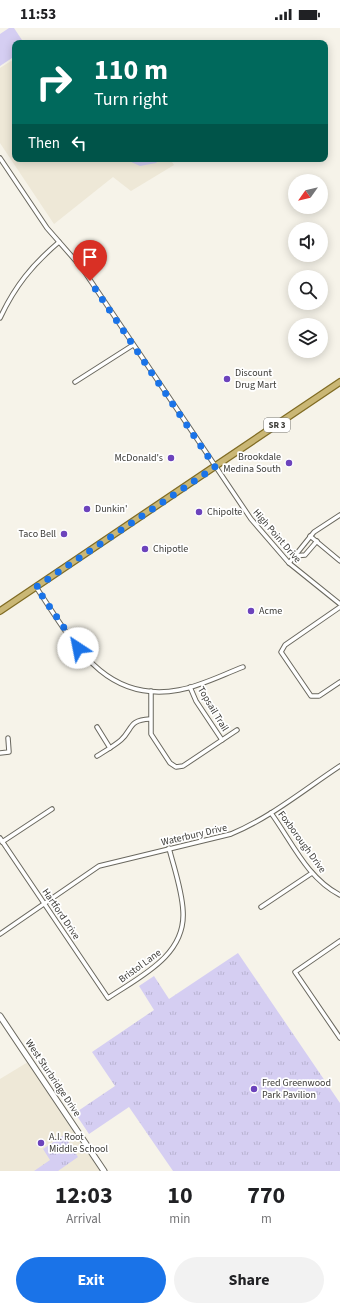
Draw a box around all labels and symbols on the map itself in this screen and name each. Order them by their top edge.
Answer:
north arrow [288,174,328,214]
pin [73,240,107,281]
place label: Discount Drug Mart [235,366,277,392]
marker: Discount Drug Mart [222,374,232,384]
road number: SR 3 [264,418,290,432]
place label: Brookdale Medina South [223,450,281,476]
place label: McDonald's [115,451,163,465]
marker: McDonald's [166,453,176,463]
marker: Brookdale Medina South [284,458,294,468]
place label: Dunkin' [95,502,127,516]
marker: Dunkin' [82,504,92,514]
place label: Chipolte [207,505,242,519]
street label: High Point Drive [250,506,304,566]
marker: Chipolte [194,507,204,517]
place label: Taco Bell [19,527,56,541]
marker: Taco Bell [59,529,69,539]
place label: Chipotle [153,542,188,556]
marker: Chipotle [140,544,150,554]
place label: Acme [259,604,282,618]
marker: Acme [246,606,256,616]
position arrow [57,627,99,669]
street label: Topsail Trail [194,684,232,734]
street label: Foxborough Drive [275,808,329,876]
street label: Waterbury Drive [160,821,228,849]
street label: Hartford Drive [39,886,83,942]
street label: Bristol Lane [116,946,164,986]
street label: West Sturbridge Drive [22,1037,84,1119]
place label: Fred Greenwood Park Pavilion [262,1076,331,1102]
marker: Fred Greenwood Park Pavilion [249,1084,259,1094]
place label: A.I. Root Middle School [49,1130,109,1156]
marker: A.I. Root Middle School [36,1138,46,1148]

